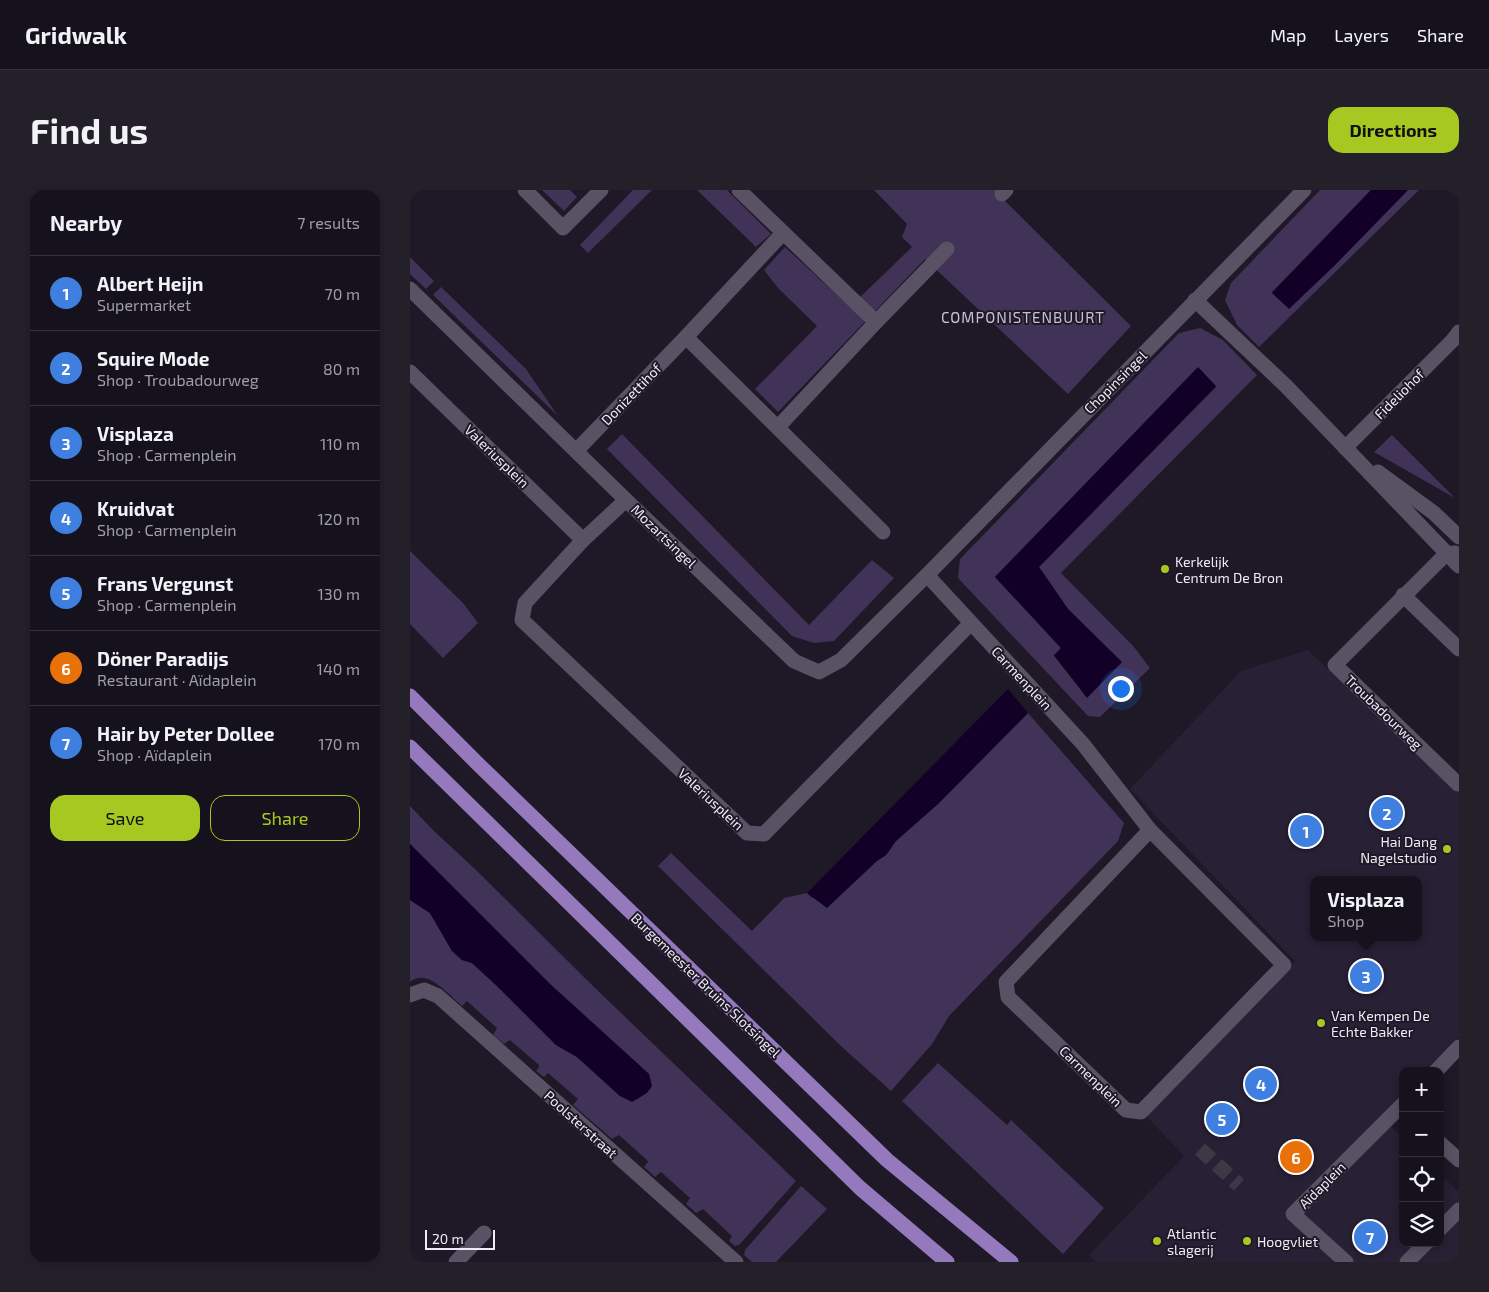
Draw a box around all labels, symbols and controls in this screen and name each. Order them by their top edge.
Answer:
text: Gridwalk [25,20,127,49]
text: Map [1270,24,1306,46]
text: Layers [1334,24,1389,46]
text: Share [1417,24,1464,46]
button: Directions [1328,107,1459,153]
text: Find us [30,109,148,151]
text: Nearby [50,210,122,235]
text: 7 results [297,213,360,232]
text: Albert Heijn [97,272,203,295]
text: 1 [63,284,69,303]
text: 70 m [325,284,360,303]
text: Supermarket [97,295,191,314]
district label: COMPONISTENBUURT [941,308,1105,326]
street label: Chopinsingel [1080,346,1151,417]
text: Squire Mode [97,347,209,370]
text: 2 [61,359,71,378]
text: 80 m [323,359,360,378]
street label: Donizettihof [597,359,665,428]
street label: Fideliohof [1371,365,1428,422]
text: Shop · Troubadourweg [97,370,259,389]
street label: Valeriusplein [461,421,533,491]
text: Visplaza [97,422,174,445]
text: 3 [61,434,71,453]
text: 110 m [320,434,360,453]
text: Shop · Carmenplein [97,445,237,464]
text: Kruidvat [97,497,174,520]
street label: Mozartsingel [628,501,701,572]
text: 4 [61,509,71,528]
text: 120 m [317,509,360,528]
text: Shop · Carmenplein [97,520,237,539]
place label: Kerkelijk Centrum De Bron [1175,553,1283,586]
marker: Kerkelijk Centrum De Bron [1159,563,1171,575]
text: Frans Vergunst [97,572,233,595]
text: 5 [62,584,70,603]
text: 130 m [318,584,360,603]
text: Shop · Carmenplein [97,595,237,614]
street label: Carmenplein [988,643,1056,713]
text: Döner Paradijs [97,647,228,670]
text: 6 [61,659,71,678]
text: 140 m [317,659,360,678]
text: Restaurant · Aïdaplein [97,670,256,689]
street label: Troubadourweg [1342,671,1426,753]
your location [1108,676,1134,702]
text: Hair by Peter Dollee [97,722,274,745]
text: 7 [62,734,70,753]
text: 170 m [318,734,360,753]
text: Shop · Aïdaplein [97,745,212,764]
street label: Valeriusplein [675,764,747,834]
pin: 2 [1371,794,1403,832]
button: Save [50,795,200,841]
button: Share [210,795,360,841]
pin: 1 [1290,812,1322,850]
place label: Hai Dang Nagelstudio [1360,833,1437,866]
marker: Hai Dang Nagelstudio [1441,843,1453,855]
popup [1310,876,1422,941]
text: Visplaza [1328,888,1404,911]
street label: Burgemeester Bruins Slotsingel [628,909,785,1061]
text: Shop [1328,911,1364,930]
pin: 3 [1350,957,1382,995]
place label: Van Kempen De Echte Bakker [1331,1007,1430,1040]
marker: Van Kempen De Echte Bakker [1315,1017,1327,1029]
street label: Carmenplein [1056,1042,1126,1110]
pin: 4 [1245,1065,1277,1103]
map controls [1399,1067,1444,1247]
button: + [1399,1067,1444,1112]
street label: Poolsterstraat [541,1087,621,1161]
pin: 5 [1206,1100,1238,1138]
button: − [1399,1112,1444,1157]
pin: 6 [1280,1138,1312,1176]
button: locate [1399,1157,1444,1202]
street label: Aïdaplein [1295,1158,1349,1212]
button: layers [1399,1202,1444,1247]
pin: 7 [1354,1218,1386,1256]
place label: Atlantic slagerij [1167,1225,1217,1258]
scale bar [425,1227,495,1250]
text: 20 m [432,1230,464,1247]
place label: Hoogvliet [1257,1233,1318,1250]
marker: Atlantic slagerij [1151,1235,1163,1247]
marker: Hoogvliet [1241,1235,1253,1247]

